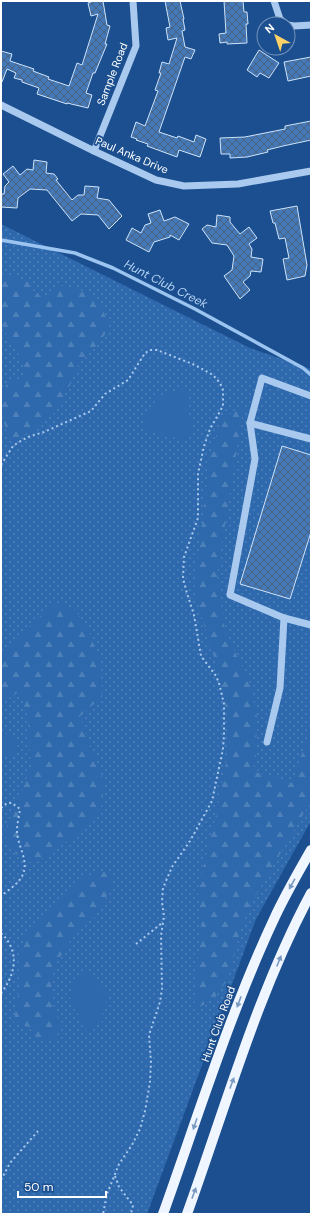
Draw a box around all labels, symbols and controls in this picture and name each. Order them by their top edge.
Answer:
north arrow [256,16,296,56]
text: N [262,20,277,36]
street label: Sample Road [94,40,130,107]
street label: Paul Anka Drive [93,133,171,177]
water label: Hunt Club Creek [121,256,211,312]
one-way arrow [289,878,296,890]
one-way arrow [276,955,282,967]
street label: Hunt Club Road [198,984,238,1064]
one-way arrow [235,997,241,1009]
one-way arrow [230,1076,236,1088]
one-way arrow [191,1119,197,1131]
scale bar [18,1173,106,1199]
text: 50 m [24,1179,53,1195]
one-way arrow [192,1187,198,1199]

